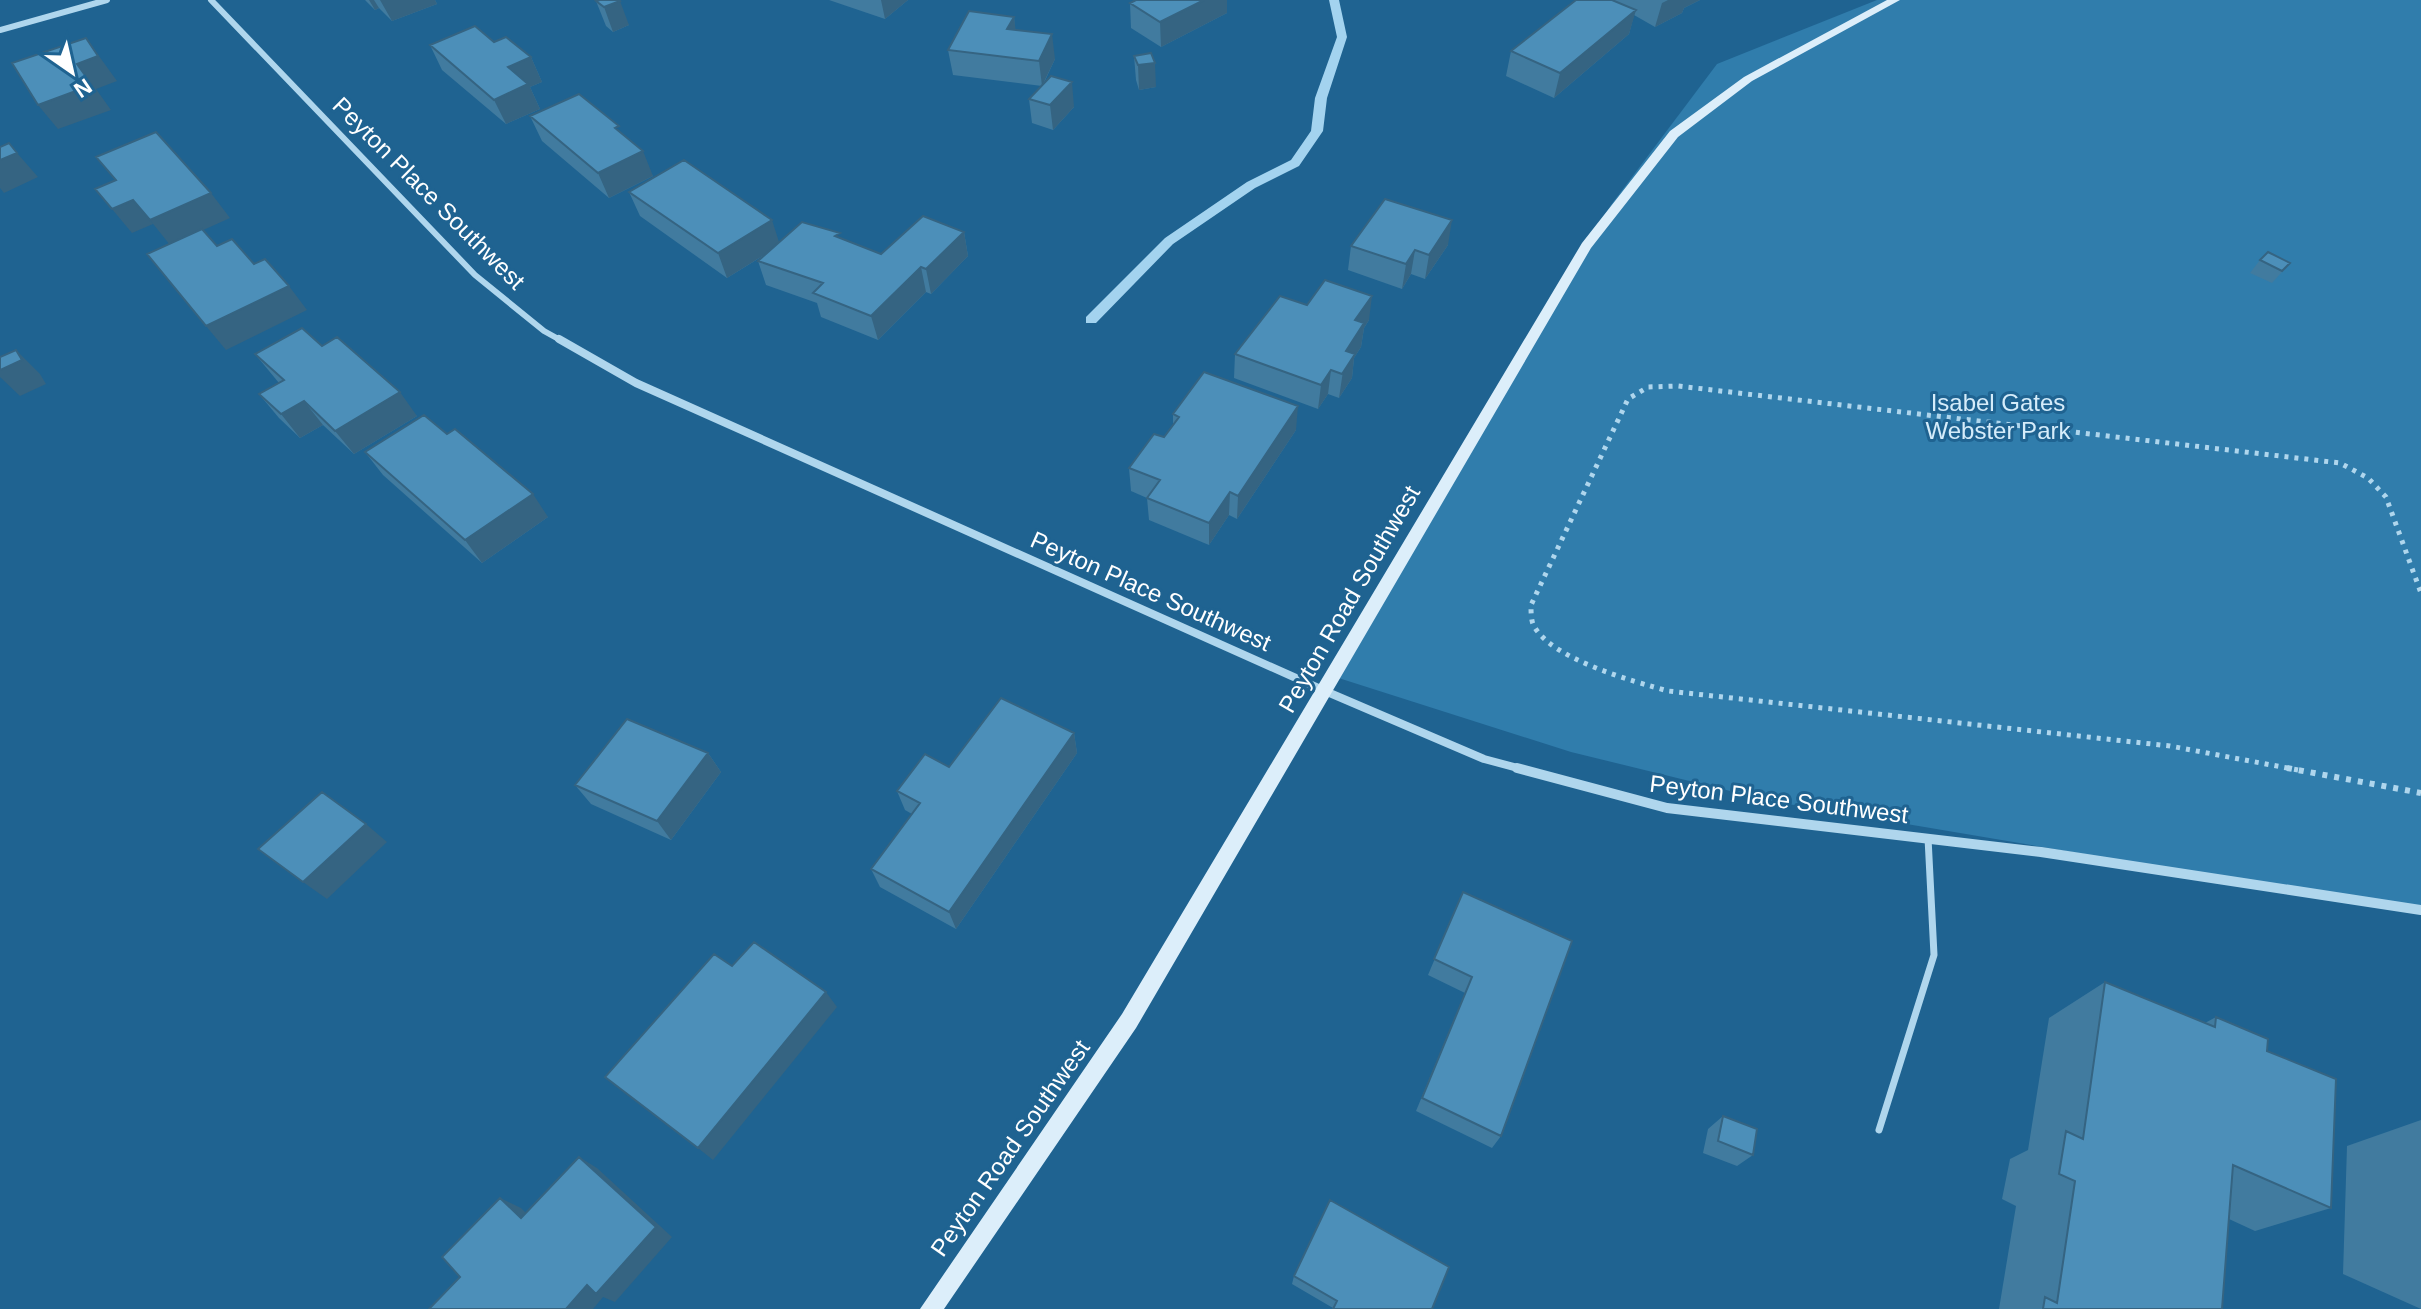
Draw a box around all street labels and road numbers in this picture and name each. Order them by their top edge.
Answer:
street label: Peyton Place Southwest [327,91,531,295]
street label: Peyton Road Southwest [1273,480,1425,717]
street label: Peyton Place Southwest [1027,526,1276,656]
street label: Peyton Place Southwest [1648,770,1910,828]
street label: Peyton Road Southwest [925,1035,1095,1261]

